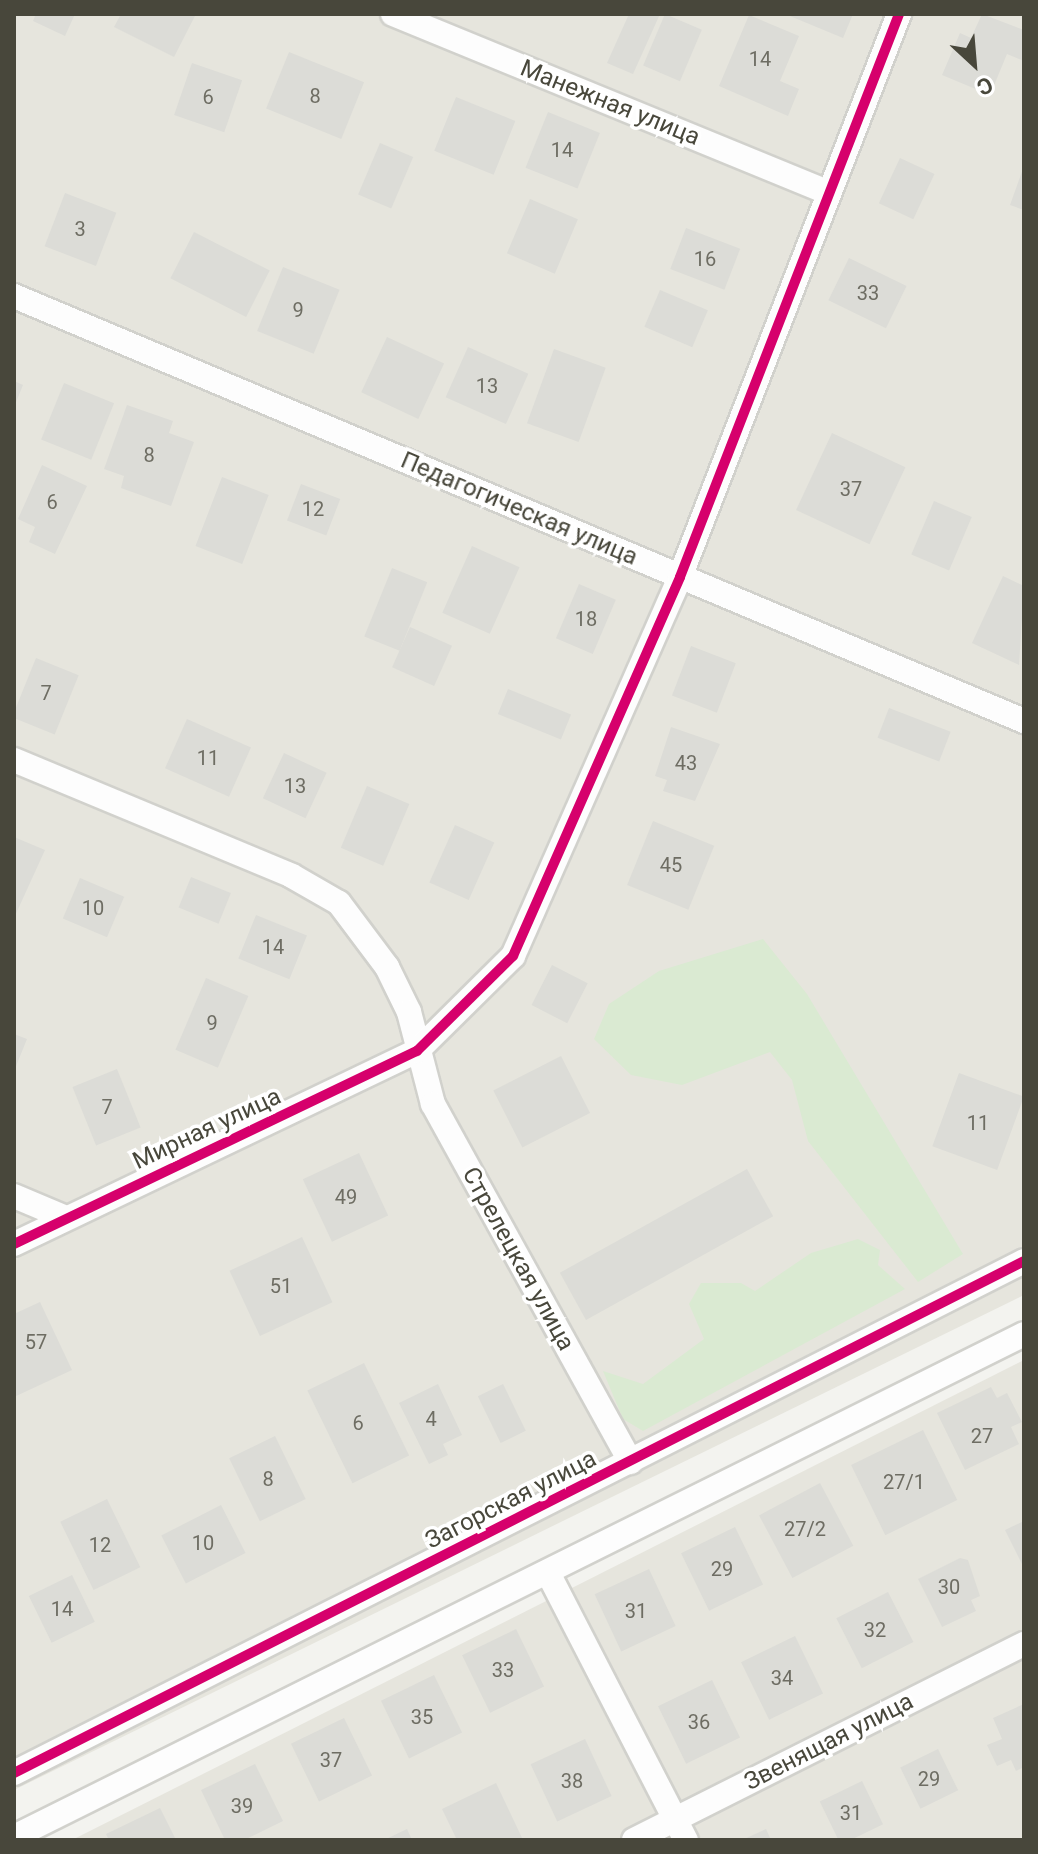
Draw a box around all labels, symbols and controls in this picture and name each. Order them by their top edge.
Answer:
north arrow [934,24,1014,104]
house number: 14 [749,47,771,71]
street label: Манежная улица [516,54,704,152]
text: С [973,72,997,100]
house number: 8 [309,84,321,108]
house number: 6 [202,85,214,109]
house number: 14 [551,138,573,162]
house number: 3 [74,217,86,241]
house number: 16 [694,247,716,271]
house number: 33 [857,281,879,305]
house number: 9 [292,298,304,322]
house number: 13 [476,374,498,398]
house number: 8 [143,443,155,467]
street label: Педагогическая улица [396,446,642,572]
house number: 37 [840,477,862,501]
house number: 6 [46,490,58,514]
house number: 12 [302,497,324,521]
house number: 18 [575,607,597,631]
house number: 7 [40,681,52,705]
house number: 11 [197,746,219,770]
house number: 43 [675,751,697,775]
house number: 13 [284,774,306,798]
house number: 45 [660,853,682,877]
house number: 10 [82,896,104,920]
house number: 14 [262,935,284,959]
house number: 9 [206,1011,218,1035]
street label: Мирная улица [128,1082,286,1176]
house number: 7 [101,1095,113,1119]
house number: 11 [967,1111,989,1135]
street label: Стрелецкая улица [456,1162,580,1356]
house number: 49 [335,1185,357,1209]
house number: 51 [270,1274,292,1298]
house number: 57 [25,1330,47,1354]
house number: 4 [425,1407,437,1431]
house number: 6 [352,1411,364,1435]
house number: 27 [971,1424,993,1448]
street label: Загорская улица [421,1445,601,1555]
house number: 8 [262,1467,274,1491]
house number: 27/1 [883,1470,925,1494]
house number: 27/2 [784,1517,826,1541]
house number: 10 [192,1531,214,1555]
house number: 12 [89,1533,111,1557]
house number: 29 [711,1557,733,1581]
house number: 30 [938,1575,960,1599]
house number: 14 [51,1597,73,1621]
house number: 31 [625,1599,647,1623]
house number: 32 [864,1618,886,1642]
house number: 33 [492,1658,514,1682]
house number: 34 [771,1666,793,1690]
street label: Звенящая улица [740,1687,918,1797]
house number: 35 [411,1705,433,1729]
house number: 36 [688,1710,710,1734]
house number: 37 [320,1748,342,1772]
house number: 29 [918,1767,940,1791]
house number: 38 [561,1769,583,1793]
house number: 39 [231,1794,253,1818]
house number: 31 [840,1801,862,1825]

